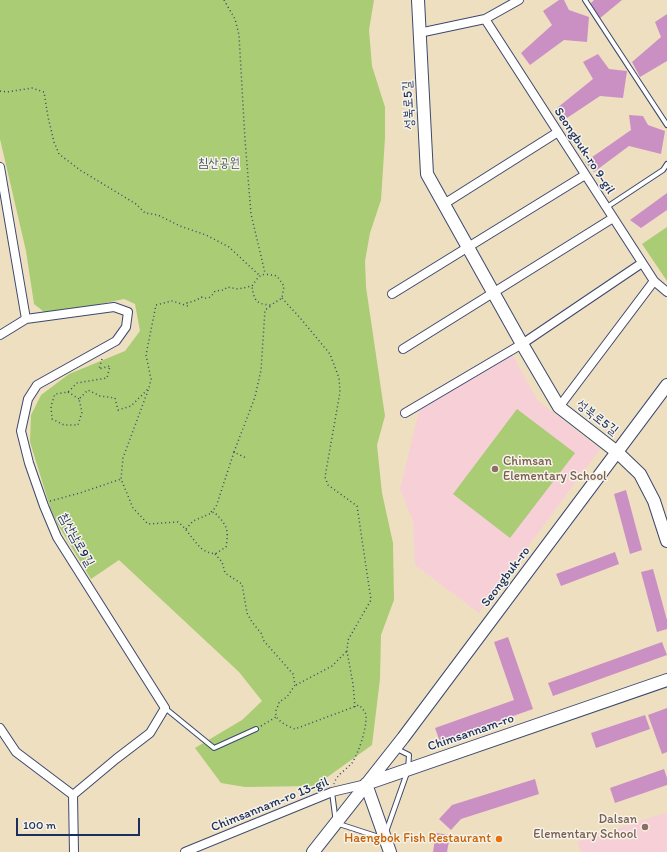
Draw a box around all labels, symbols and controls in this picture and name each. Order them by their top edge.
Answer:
street label: 성북로5길 [400,80,418,130]
street label: Seongbuk-ro 9-gil [550,105,618,197]
park label: 침산공원 [198,156,240,172]
street label: 성북로5길 [573,397,621,439]
place label: Chimsan Elementary School [503,454,607,485]
marker: Chimsan Elementary School [490,464,500,474]
street label: 침산남로9길 [55,510,97,570]
street label: Seongbuk-ro [478,544,534,610]
street label: Chimsannam-ro [426,711,516,755]
street label: Chimsannam-ro 13-gil [209,774,331,836]
scale bar [18,810,142,836]
place label: Dalsan Elementary School [533,812,637,843]
text: 100 m [23,818,56,832]
marker: Dalsan Elementary School [640,822,650,832]
place label: Haengbok Fish Restaurant [344,831,491,847]
marker: Haengbok Fish Restaurant [494,834,504,844]

